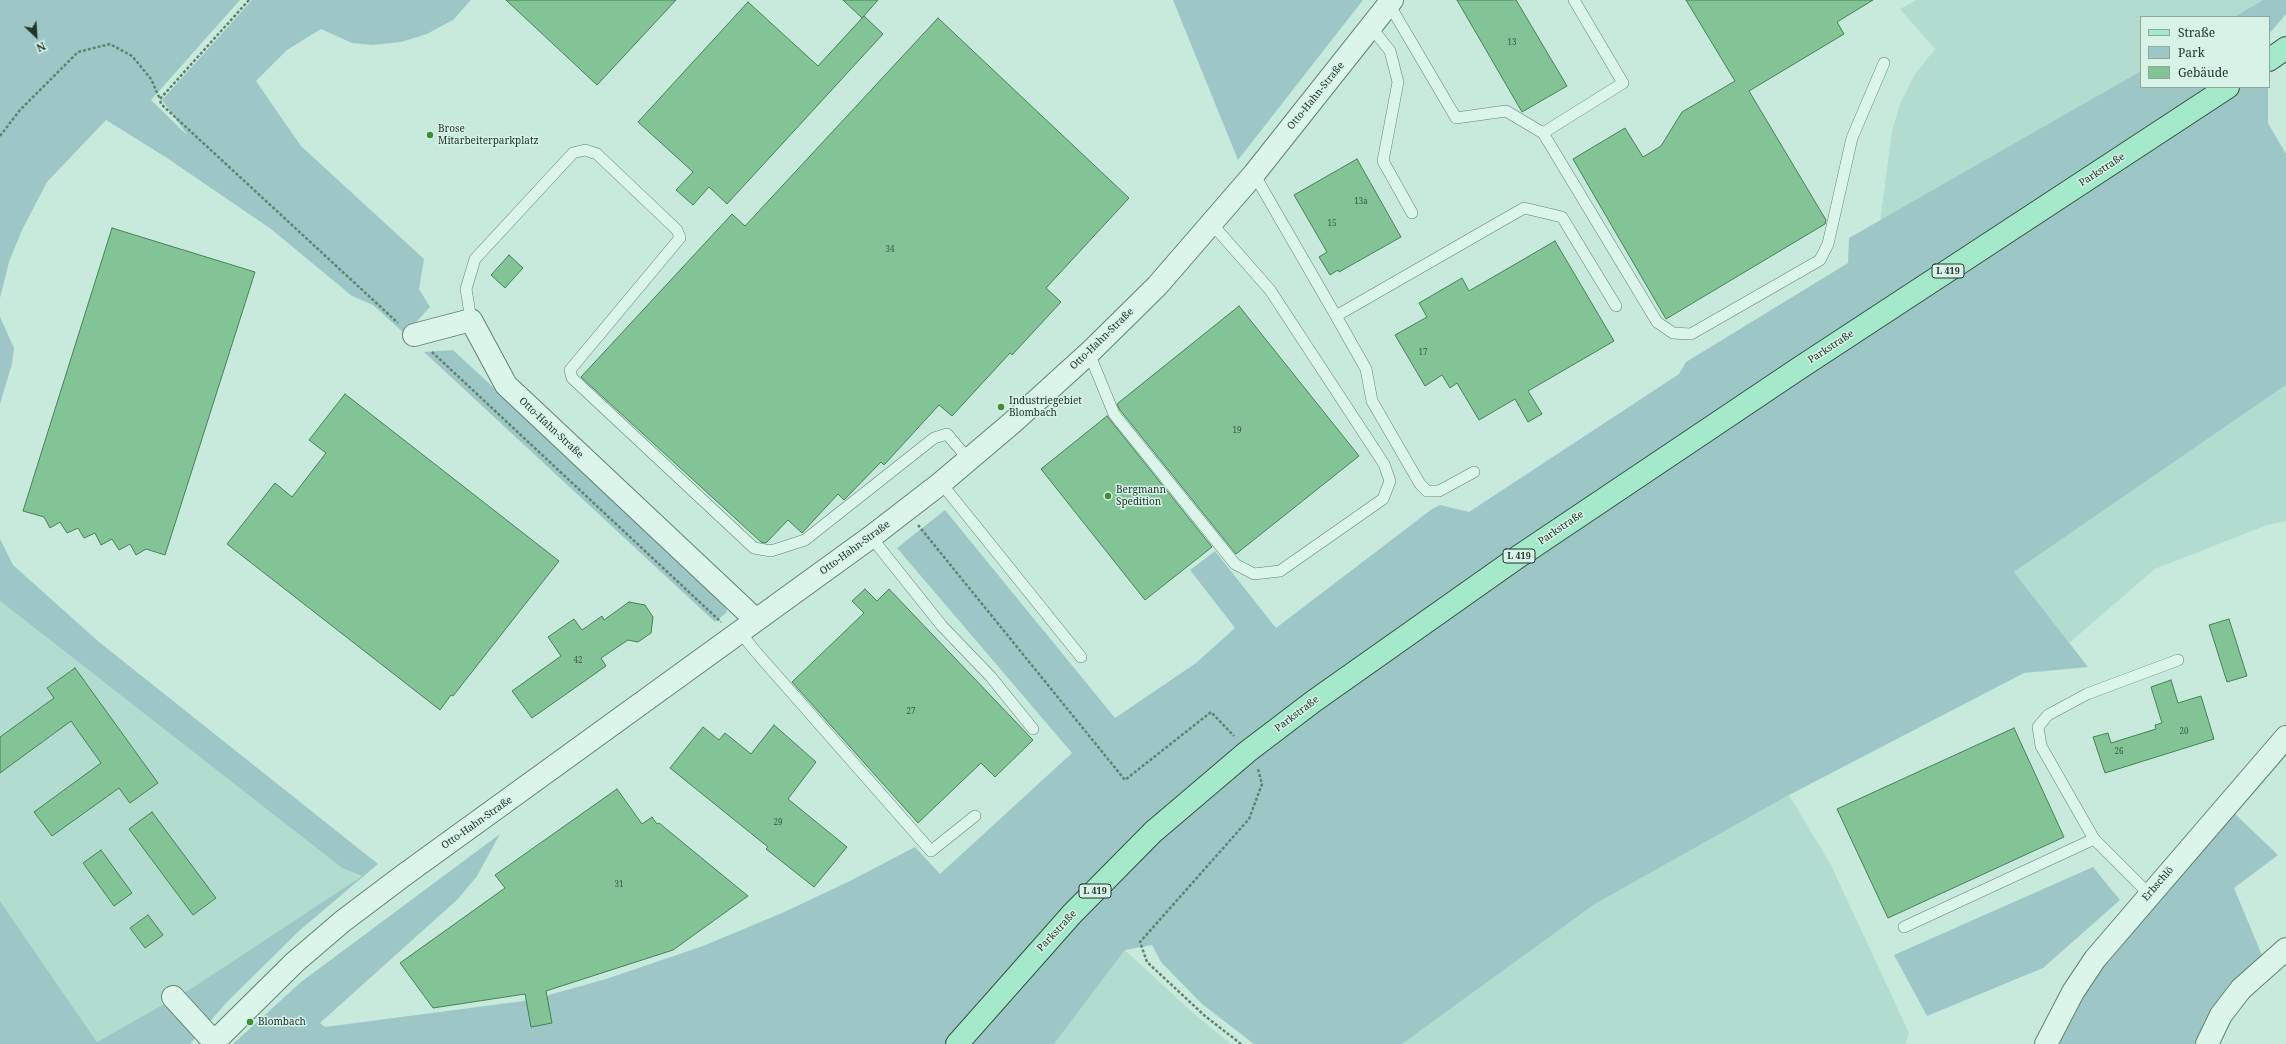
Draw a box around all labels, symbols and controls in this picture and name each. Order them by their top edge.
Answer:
north arrow [16,16,56,56]
legend [2140,16,2270,88]
text: Straße [2178,24,2215,41]
house number: 13 [1508,38,1516,48]
text: N [34,39,48,56]
text: Park [2178,44,2205,61]
street label: Otto-Hahn-Straße [1285,60,1347,132]
text: Gebäude [2178,64,2229,81]
place label: Brose Mitarbeiterparkplatz [438,123,539,146]
marker: Brose Mitarbeiterparkplatz [425,130,435,140]
street label: Parkstraße [2077,151,2127,189]
house number: 13a [1354,197,1368,207]
house number: 15 [1328,219,1336,229]
house number: 34 [886,245,894,255]
road number: L 419 [1932,264,1964,278]
street label: Otto-Hahn-Straße [1068,306,1136,372]
street label: Parkstraße [1806,328,1856,366]
house number: 17 [1419,348,1427,358]
street label: Otto-Hahn-Straße [516,395,586,461]
place label: Industriegebiet Blombach [1009,395,1082,418]
marker: Industriegebiet Blombach [996,402,1006,412]
house number: 19 [1233,426,1241,436]
place label: Bergmann Spedition [1116,484,1166,508]
marker: Bergmann Spedition [1103,491,1113,501]
street label: Parkstraße [1536,508,1586,548]
street label: Otto-Hahn-Straße [818,519,892,577]
road number: L 419 [1503,549,1535,563]
house number: 42 [574,656,582,666]
street label: Parkstraße [1273,693,1321,735]
house number: 27 [907,707,915,717]
house number: 20 [2180,727,2188,737]
house number: 26 [2115,747,2123,757]
street label: Otto-Hahn-Straße [439,794,515,852]
house number: 29 [774,818,782,828]
street label: Erbschlö [2140,864,2176,904]
house number: 31 [615,880,623,890]
road number: L 419 [1079,884,1111,898]
street label: Parkstraße [1035,908,1079,954]
place label: Blombach [258,1016,306,1028]
marker: Blombach [245,1017,255,1027]

